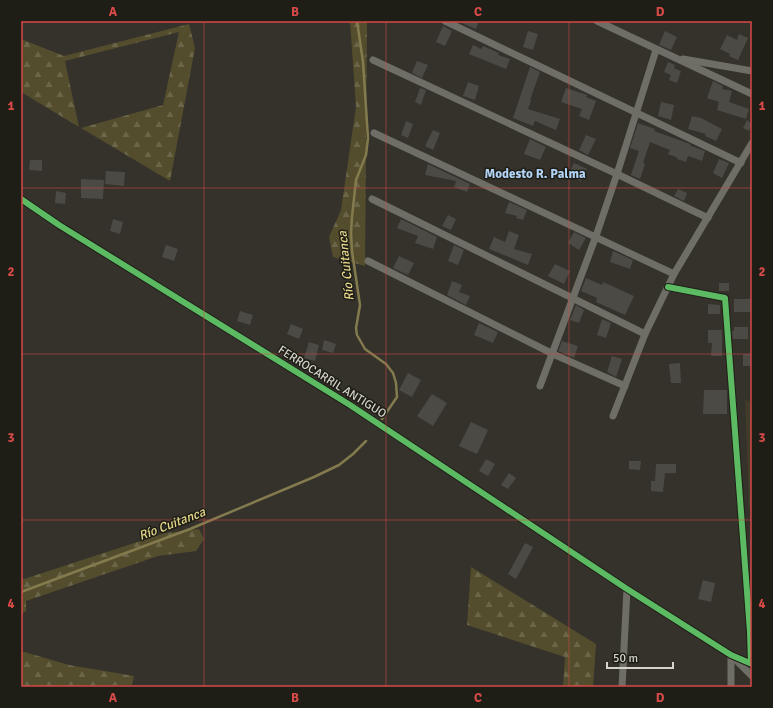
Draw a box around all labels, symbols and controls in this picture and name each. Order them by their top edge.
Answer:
text: A [109,4,118,20]
text: B [291,4,299,20]
text: C [474,4,482,20]
text: D [656,4,665,20]
text: 1 [7,98,15,114]
text: 1 [758,98,766,114]
district label: Modesto R. Palma [484,166,586,182]
water label: Río Cuitanca [334,230,358,302]
text: 2 [7,264,15,280]
text: 2 [758,264,766,280]
street label: FERROCARRIL ANTIGUO [275,343,389,422]
text: 3 [7,430,15,446]
text: 3 [758,430,766,446]
water label: Río Cuitanca [136,504,208,544]
text: 4 [7,596,15,612]
text: 4 [758,596,766,612]
scale bar [607,644,673,670]
text: 50 m [613,651,638,666]
text: A [109,690,118,706]
text: B [291,690,299,706]
text: C [474,690,482,706]
text: D [656,690,665,706]

